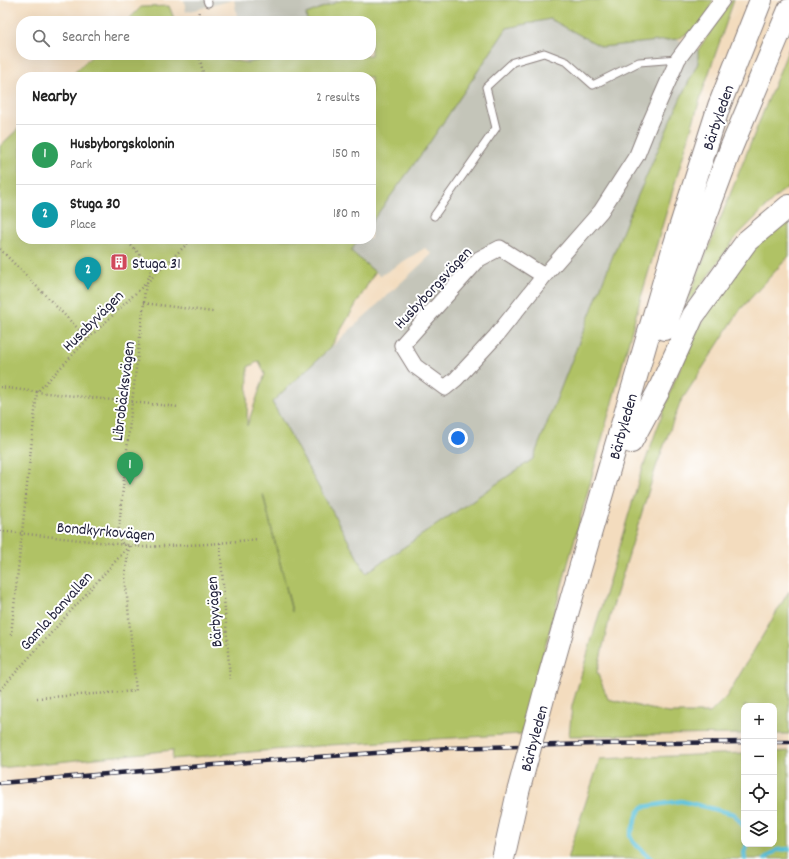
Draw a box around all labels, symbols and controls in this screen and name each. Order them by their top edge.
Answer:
search box [16,16,376,60]
icon: search [30,27,52,49]
text: Search here [62,27,130,49]
street label: Bärbyleden [697,82,741,154]
text: Nearby [32,86,76,110]
text: 2 results [316,89,360,108]
text: Husbyborgskolonin [70,134,174,156]
text: 1 [44,145,46,164]
text: 150 m [332,145,360,164]
text: Park [70,156,92,175]
text: Stuga 30 [70,194,121,216]
text: 2 [42,205,48,224]
text: 180 m [333,205,360,224]
text: Place [70,216,96,235]
street label: Husbyborgsvägen [390,242,478,335]
building icon: Stuga 31 [109,252,129,272]
place label: Stuga 31 [132,253,181,276]
pin: 2 [75,257,101,290]
street label: Husabyvägen [58,286,130,358]
street label: Librobäcksvägen [107,340,142,442]
street label: Bärbyleden [604,391,645,462]
your location [448,428,468,448]
pin: 1 [117,452,143,485]
street label: Bondkyrkovägen [56,517,156,548]
street label: Gamla banvallen [15,567,99,656]
street label: Bärbyvägen [202,576,229,648]
street label: Bärbyleden [516,703,555,774]
map controls [741,703,777,847]
button: + [741,703,777,739]
button: − [741,739,777,775]
button: locate [741,775,777,811]
button: layers [741,811,777,847]

